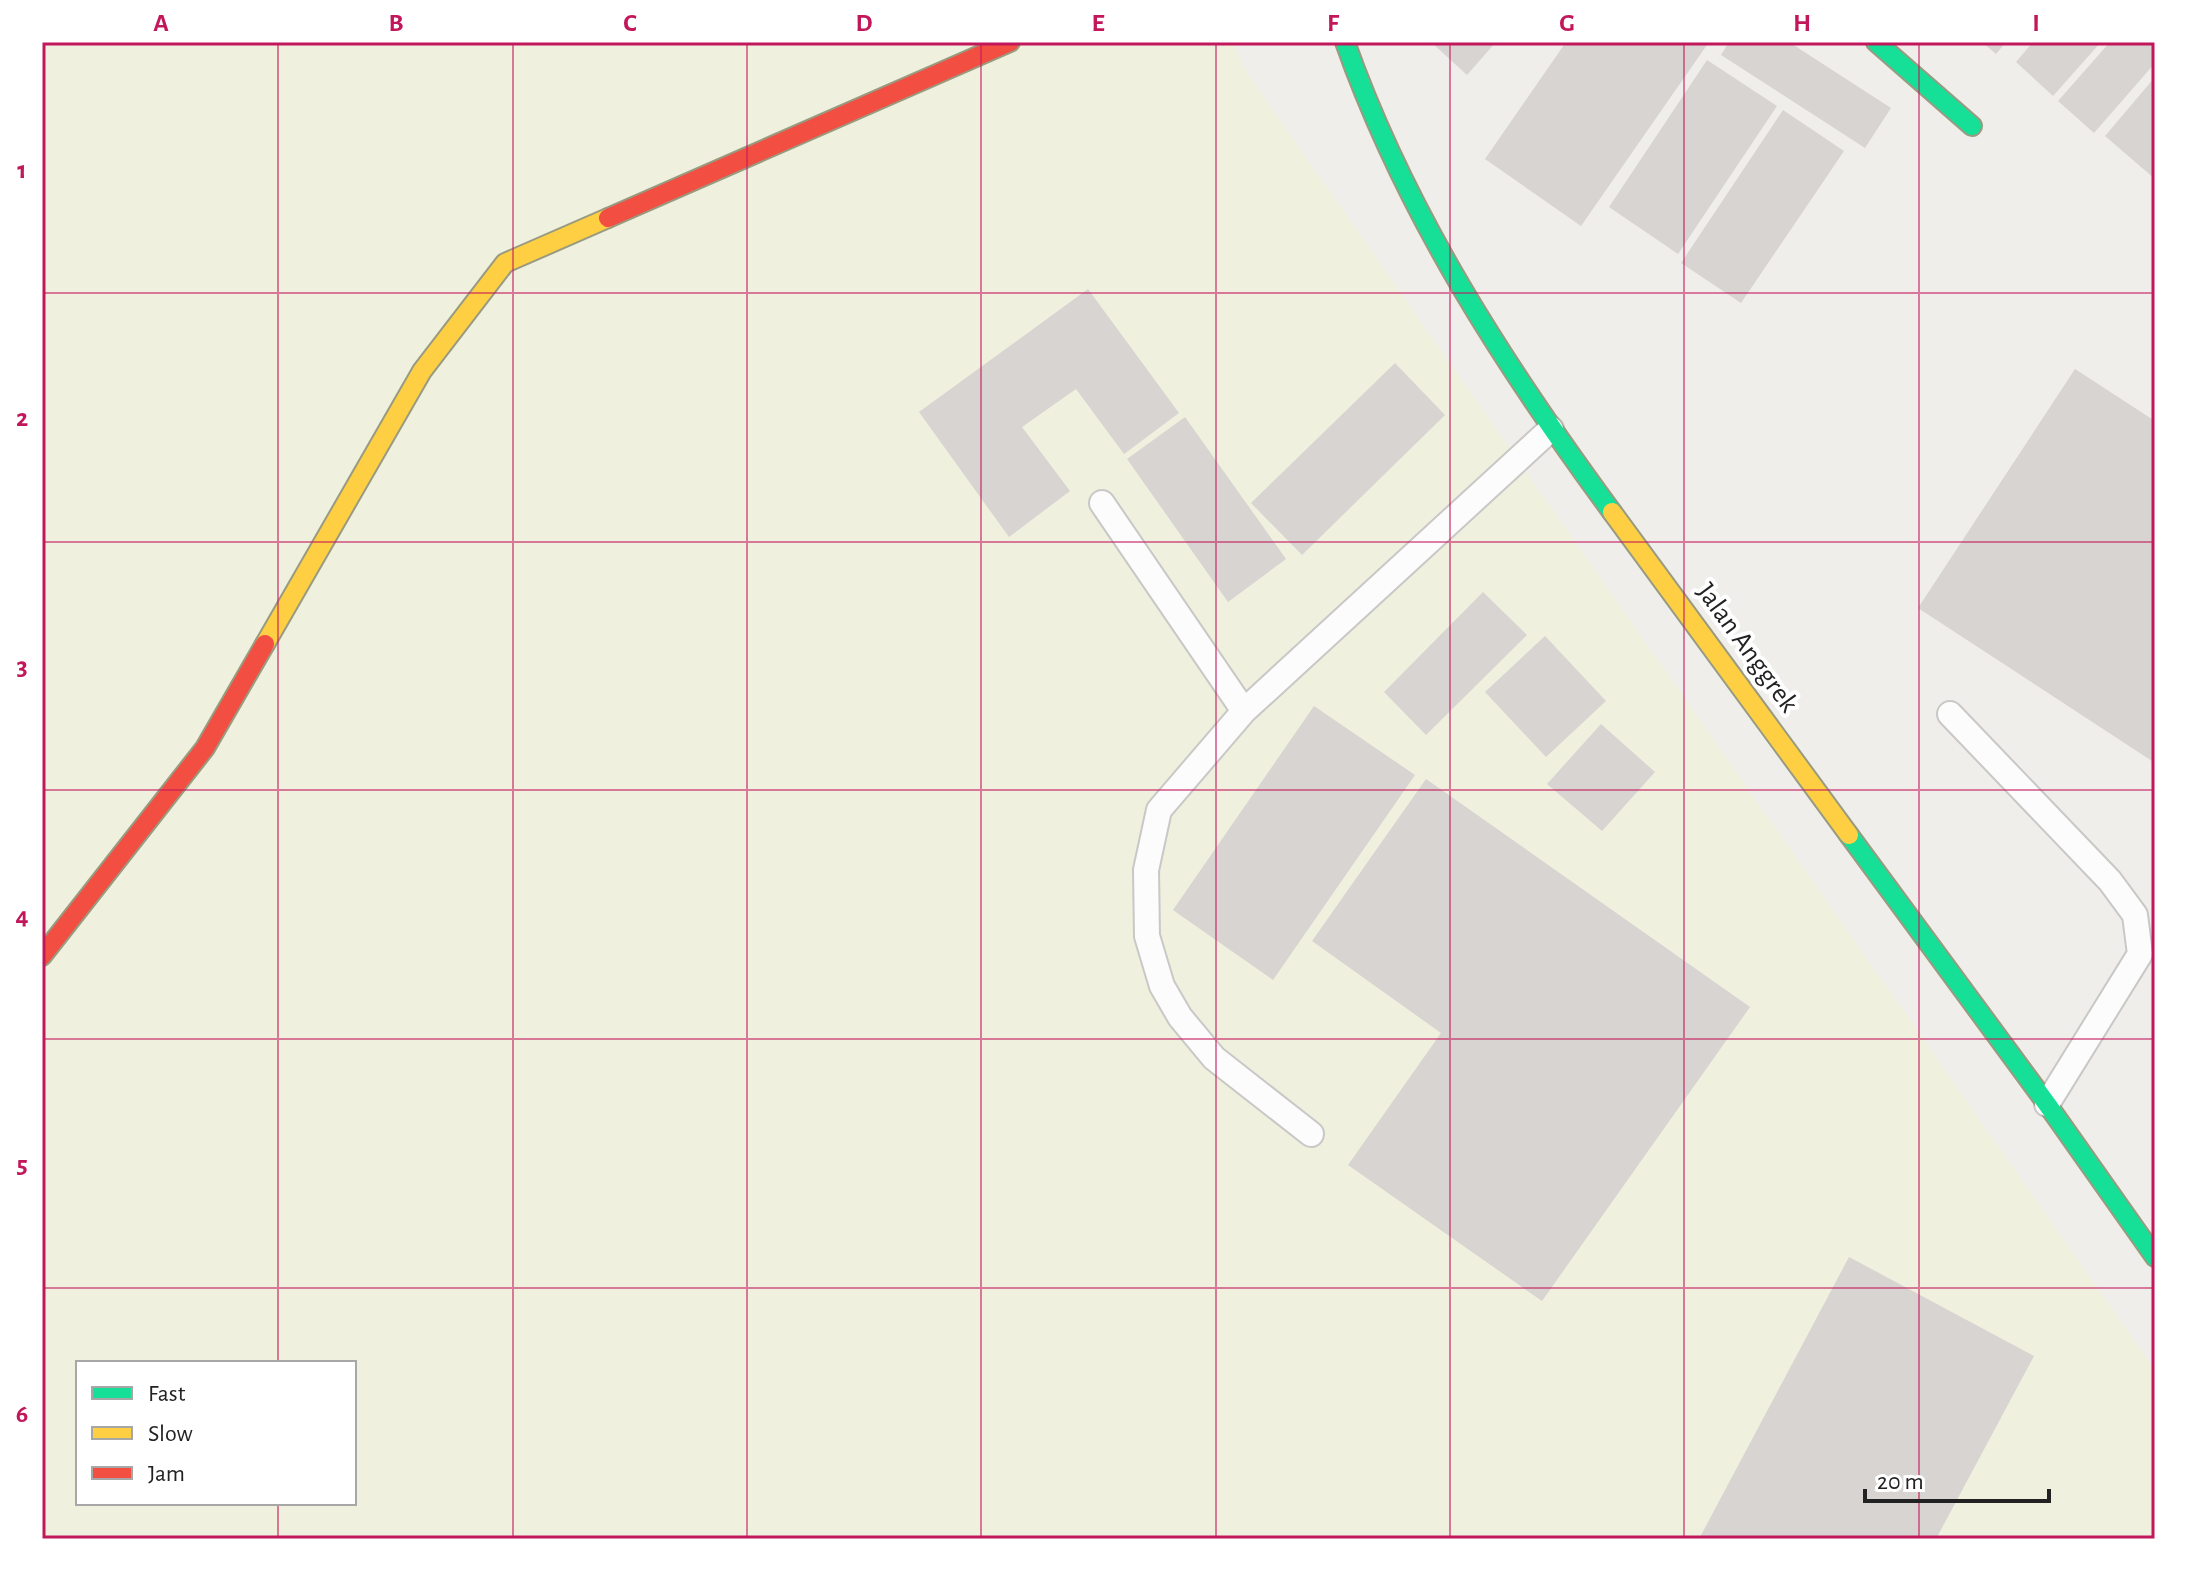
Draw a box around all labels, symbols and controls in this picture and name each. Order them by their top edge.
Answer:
text: A [153,10,169,36]
text: B [388,10,404,36]
text: C [623,10,637,36]
text: D [855,10,873,36]
text: E [1091,10,1105,36]
text: F [1327,10,1340,36]
text: G [1559,10,1575,36]
text: H [1793,10,1811,36]
text: I [2032,10,2040,36]
text: 1 [17,157,27,183]
text: 2 [16,405,28,431]
street label: Jalan Anggrek [1691,578,1803,718]
text: 3 [16,654,28,680]
text: 4 [15,903,29,929]
text: 5 [16,1152,28,1178]
legend [76,1361,356,1505]
text: Fast [148,1382,186,1406]
text: 6 [16,1401,28,1427]
text: Slow [148,1422,193,1446]
scale bar [1865,1453,2049,1503]
text: Jam [148,1462,185,1486]
text: 20 m [1877,1470,1924,1494]

